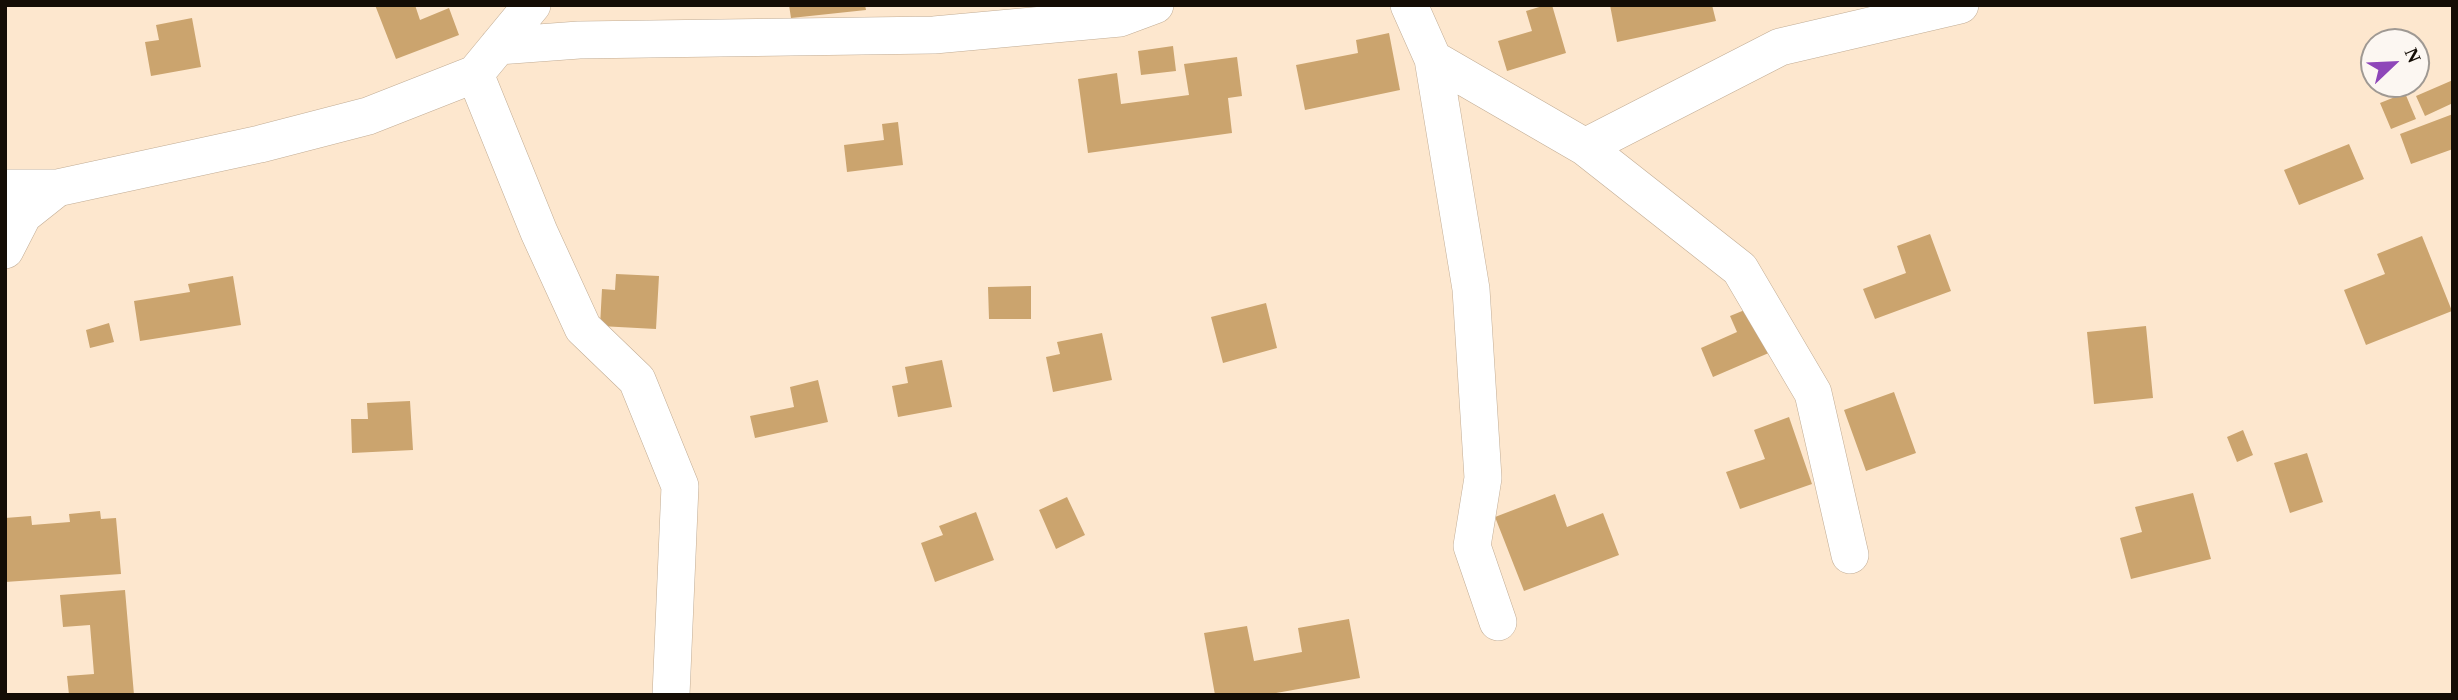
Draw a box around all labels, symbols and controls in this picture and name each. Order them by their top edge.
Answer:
north arrow [2360,28,2430,98]
text: N [2401,45,2425,66]

